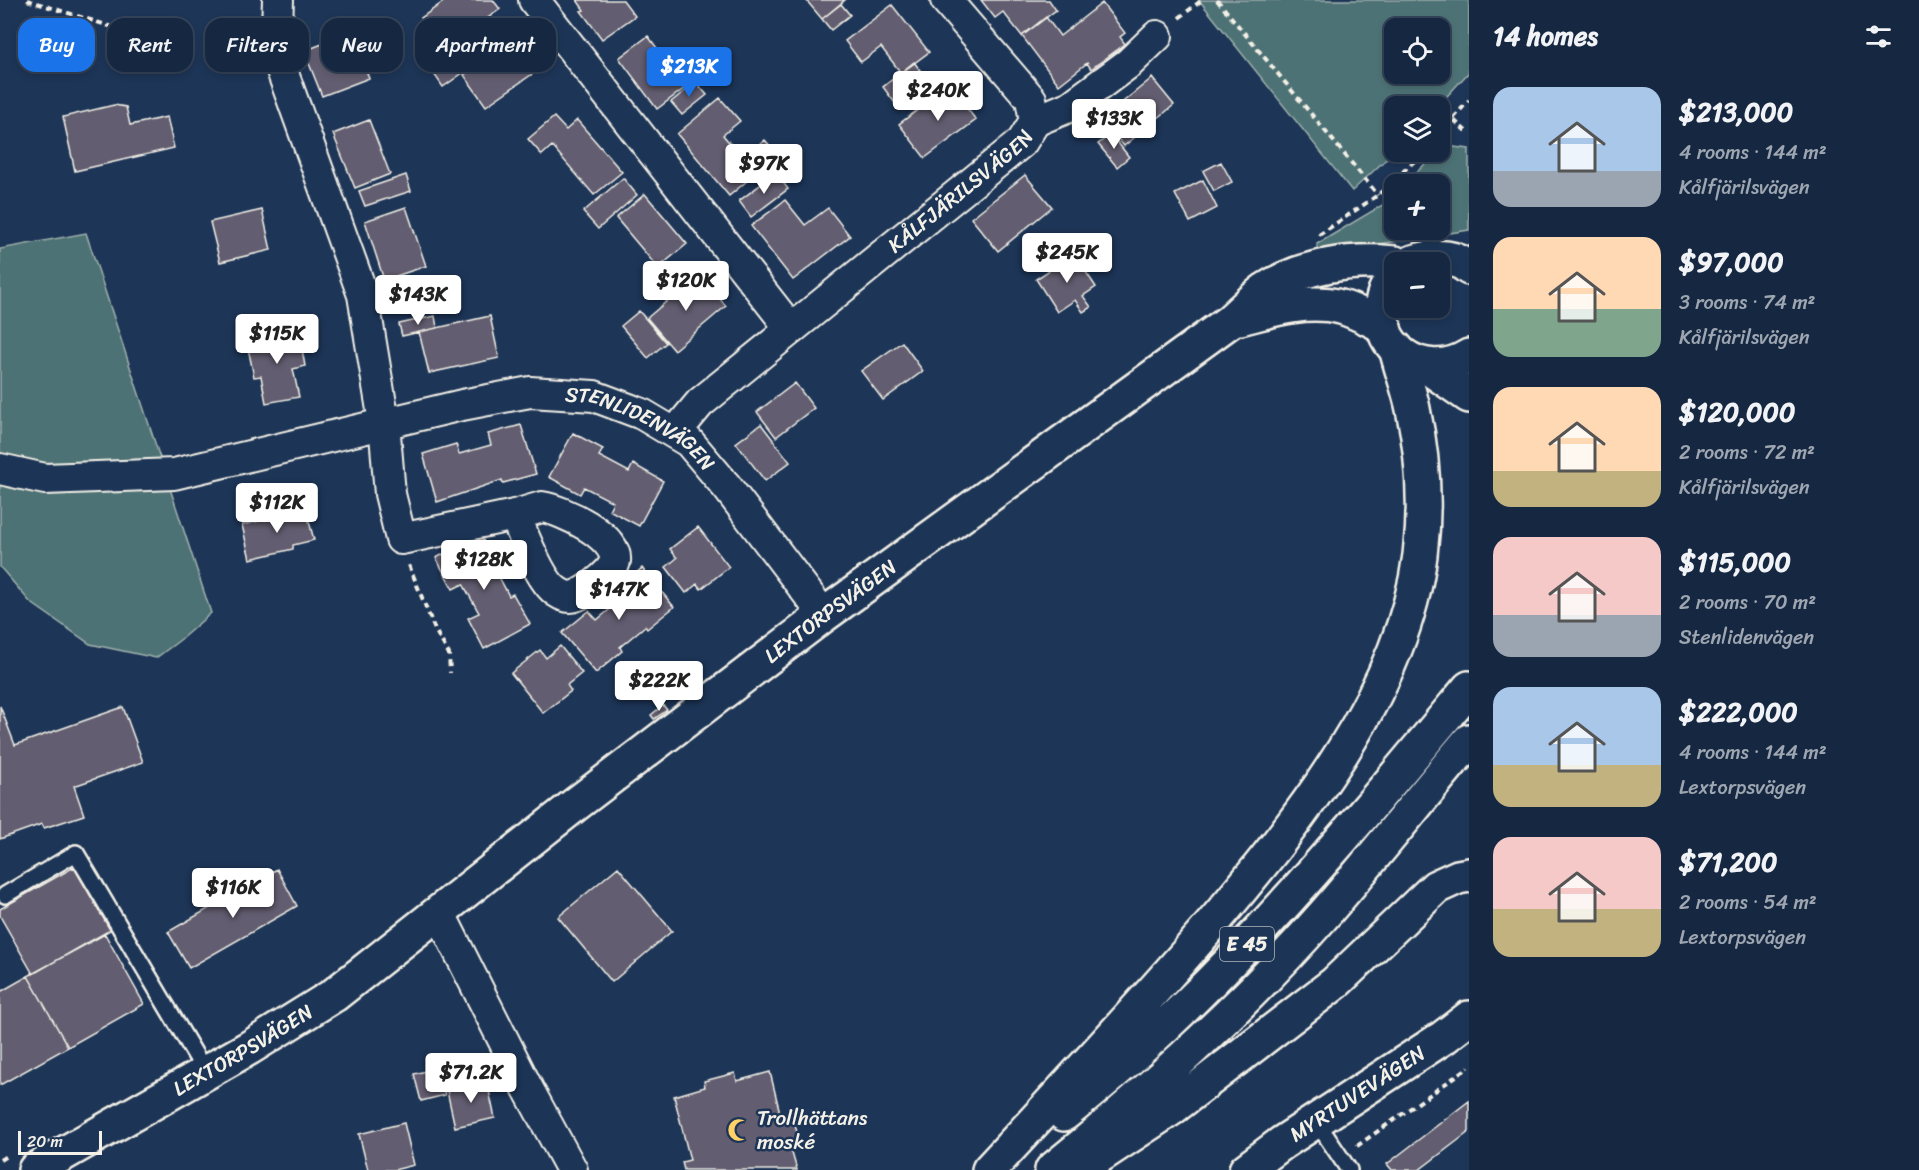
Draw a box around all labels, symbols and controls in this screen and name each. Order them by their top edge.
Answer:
text: 14 homes [1493,13,1598,59]
chip: Buy [18,18,95,72]
chip: Rent [107,18,193,72]
chip: Filters [205,18,309,72]
chip: New [321,18,403,72]
chip: Apartment [415,18,556,72]
map controls [1384,18,1450,318]
button: locate [1384,18,1450,84]
icon: filters [1862,20,1895,53]
pin: $213K [647,47,731,98]
text: $213K [661,49,717,84]
pin: $240K [896,71,980,122]
text: $240K [907,73,969,108]
text: $213,000 [1679,89,1793,135]
button: layers [1384,96,1450,162]
pin: $133K [1072,99,1156,150]
text: $133K [1086,101,1142,136]
icon: home [1541,111,1613,183]
street label: KÅLFJÄRILSVÄGEN [879,121,1045,263]
text: 4 rooms · 144 m² [1679,135,1827,170]
pin: $97K [728,144,800,195]
text: $97K [739,146,789,181]
text: Kålfjärilsvägen [1679,170,1810,205]
button: + [1384,174,1450,240]
pin: $245K [1025,233,1109,284]
text: $245K [1036,235,1098,270]
text: $97,000 [1679,239,1784,285]
button: − [1384,252,1450,318]
pin: $120K [644,261,728,312]
icon: home [1541,261,1613,333]
text: $120K [657,263,715,298]
pin: $143K [376,275,460,326]
text: $143K [389,277,447,312]
text: 3 rooms · 74 m² [1679,285,1815,320]
pin: $115K [235,314,319,365]
text: $115K [250,316,305,351]
text: Kålfjärilsvägen [1679,320,1810,355]
street label: STENLIDENVÄGEN [564,375,725,480]
text: $120,000 [1679,389,1795,435]
icon: home [1541,411,1613,483]
text: 2 rooms · 72 m² [1679,435,1815,470]
text: Kålfjärilsvägen [1679,470,1810,505]
pin: $112K [235,483,319,534]
text: $112K [250,485,304,520]
text: $115,000 [1679,539,1791,585]
pin: $128K [442,540,526,591]
text: $128K [455,542,513,577]
street label: LEXTORPSVÄGEN [755,549,905,674]
icon: home [1541,561,1613,633]
pin: $147K [577,570,661,621]
text: $147K [590,572,648,607]
text: 2 rooms · 70 m² [1679,585,1816,620]
text: Stenlidenvägen [1679,620,1814,655]
pin: $222K [617,661,701,712]
text: $222K [629,663,689,698]
text: $222,000 [1679,689,1798,735]
icon: home [1541,711,1613,783]
text: 4 rooms · 144 m² [1679,735,1827,770]
text: Lextorpsvägen [1679,770,1806,805]
text: $71,200 [1679,839,1777,885]
icon: home [1541,861,1613,933]
pin: $116K [191,868,275,919]
text: $116K [206,870,260,905]
text: 2 rooms · 54 m² [1679,885,1817,920]
text: Lextorpsvägen [1679,920,1806,955]
road number: E 45 [1220,927,1274,961]
street label: LEXTORPSVÄGEN [165,993,321,1107]
street label: MYRTUVEVÄGEN [1281,1035,1434,1153]
pin: $71.2K [422,1053,520,1104]
text: $71.2K [439,1055,503,1090]
place label: Trollhättans moské [757,1099,868,1161]
mosque icon: Trollhättans moské [726,1117,752,1143]
text: 20 m [27,1127,63,1156]
scale bar [18,1128,102,1156]

